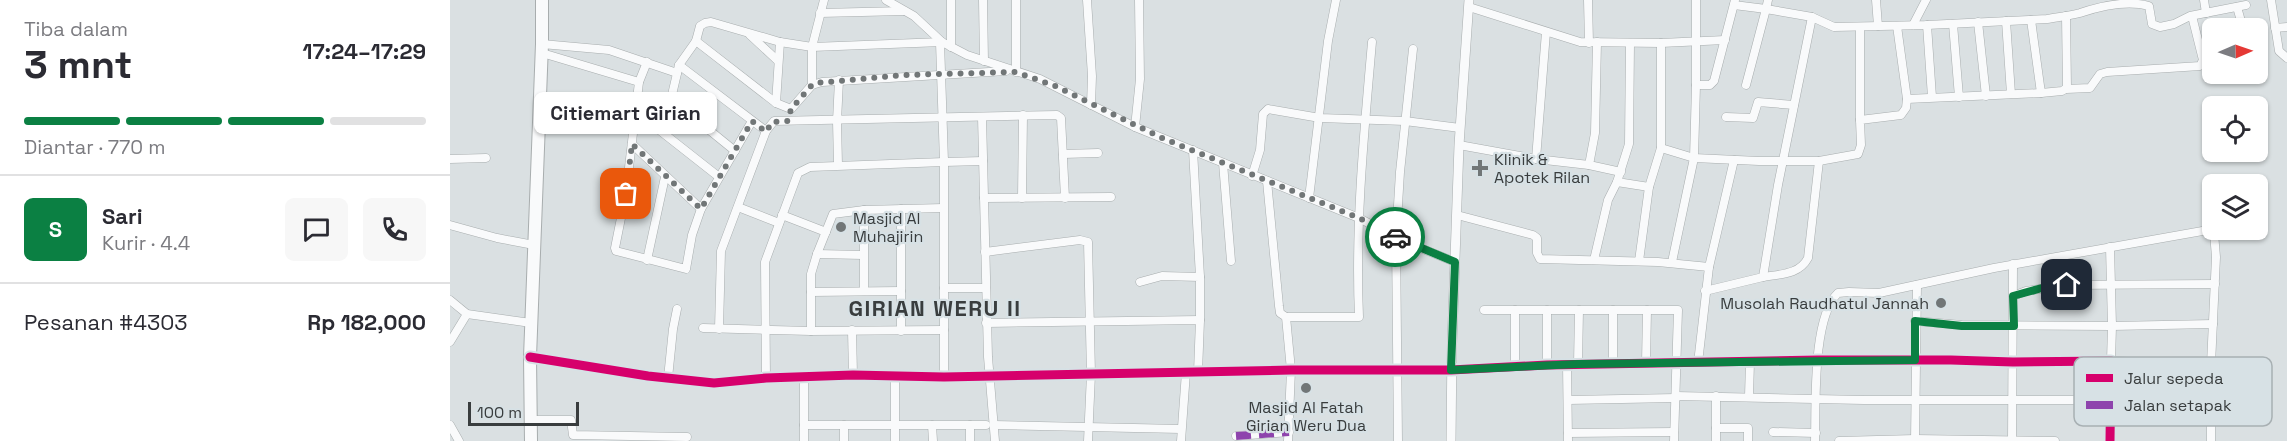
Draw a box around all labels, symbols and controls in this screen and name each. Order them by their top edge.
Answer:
text: Tiba dalam [24,16,128,42]
north arrow [2202,18,2268,84]
map controls [2202,18,2268,240]
text: 17:24–17:29 [302,37,426,65]
text: 3 mnt [24,40,132,89]
callout: Citiemart Girian [534,92,718,134]
button: locate [2202,96,2268,162]
text: Citiemart Girian [550,100,701,126]
text: Diantar · 770 m [24,134,165,160]
place label: Klinik & Apotek Rilan [1494,149,1590,188]
marker: Klinik & Apotek Rilan [1471,159,1489,177]
pin [600,168,651,219]
button: layers [2202,174,2268,240]
icon: bag [609,177,642,210]
button: chat [285,198,348,261]
button: phone [363,198,426,261]
text: Sari [102,202,143,230]
courier [1365,207,1425,267]
place label: Masjid Al Muhajirin [853,208,923,247]
text: S [49,215,62,243]
marker: Masjid Al Muhajirin [834,220,848,234]
icon: car [1379,221,1412,254]
text: Kurir · 4.4 [102,230,190,256]
pin [2041,259,2092,310]
icon: home [2050,268,2083,301]
place label: Musolah Raudhatul Jannah [1720,293,1929,314]
district label: GIRIAN WERU II [848,294,1022,322]
marker: Musolah Raudhatul Jannah [1934,296,1948,310]
text: Pesanan #4303 [24,308,188,336]
text: Rp 182,000 [307,308,426,336]
legend [2074,357,2272,426]
text: Jalur sepeda [2124,368,2223,389]
marker: Masjid Al Fatah Girian Weru Dua [1299,381,1313,395]
text: Jalan setapak [2124,395,2232,416]
place label: Masjid Al Fatah Girian Weru Dua [1246,397,1366,436]
scale bar [468,399,579,426]
text: 100 m [477,402,522,423]

